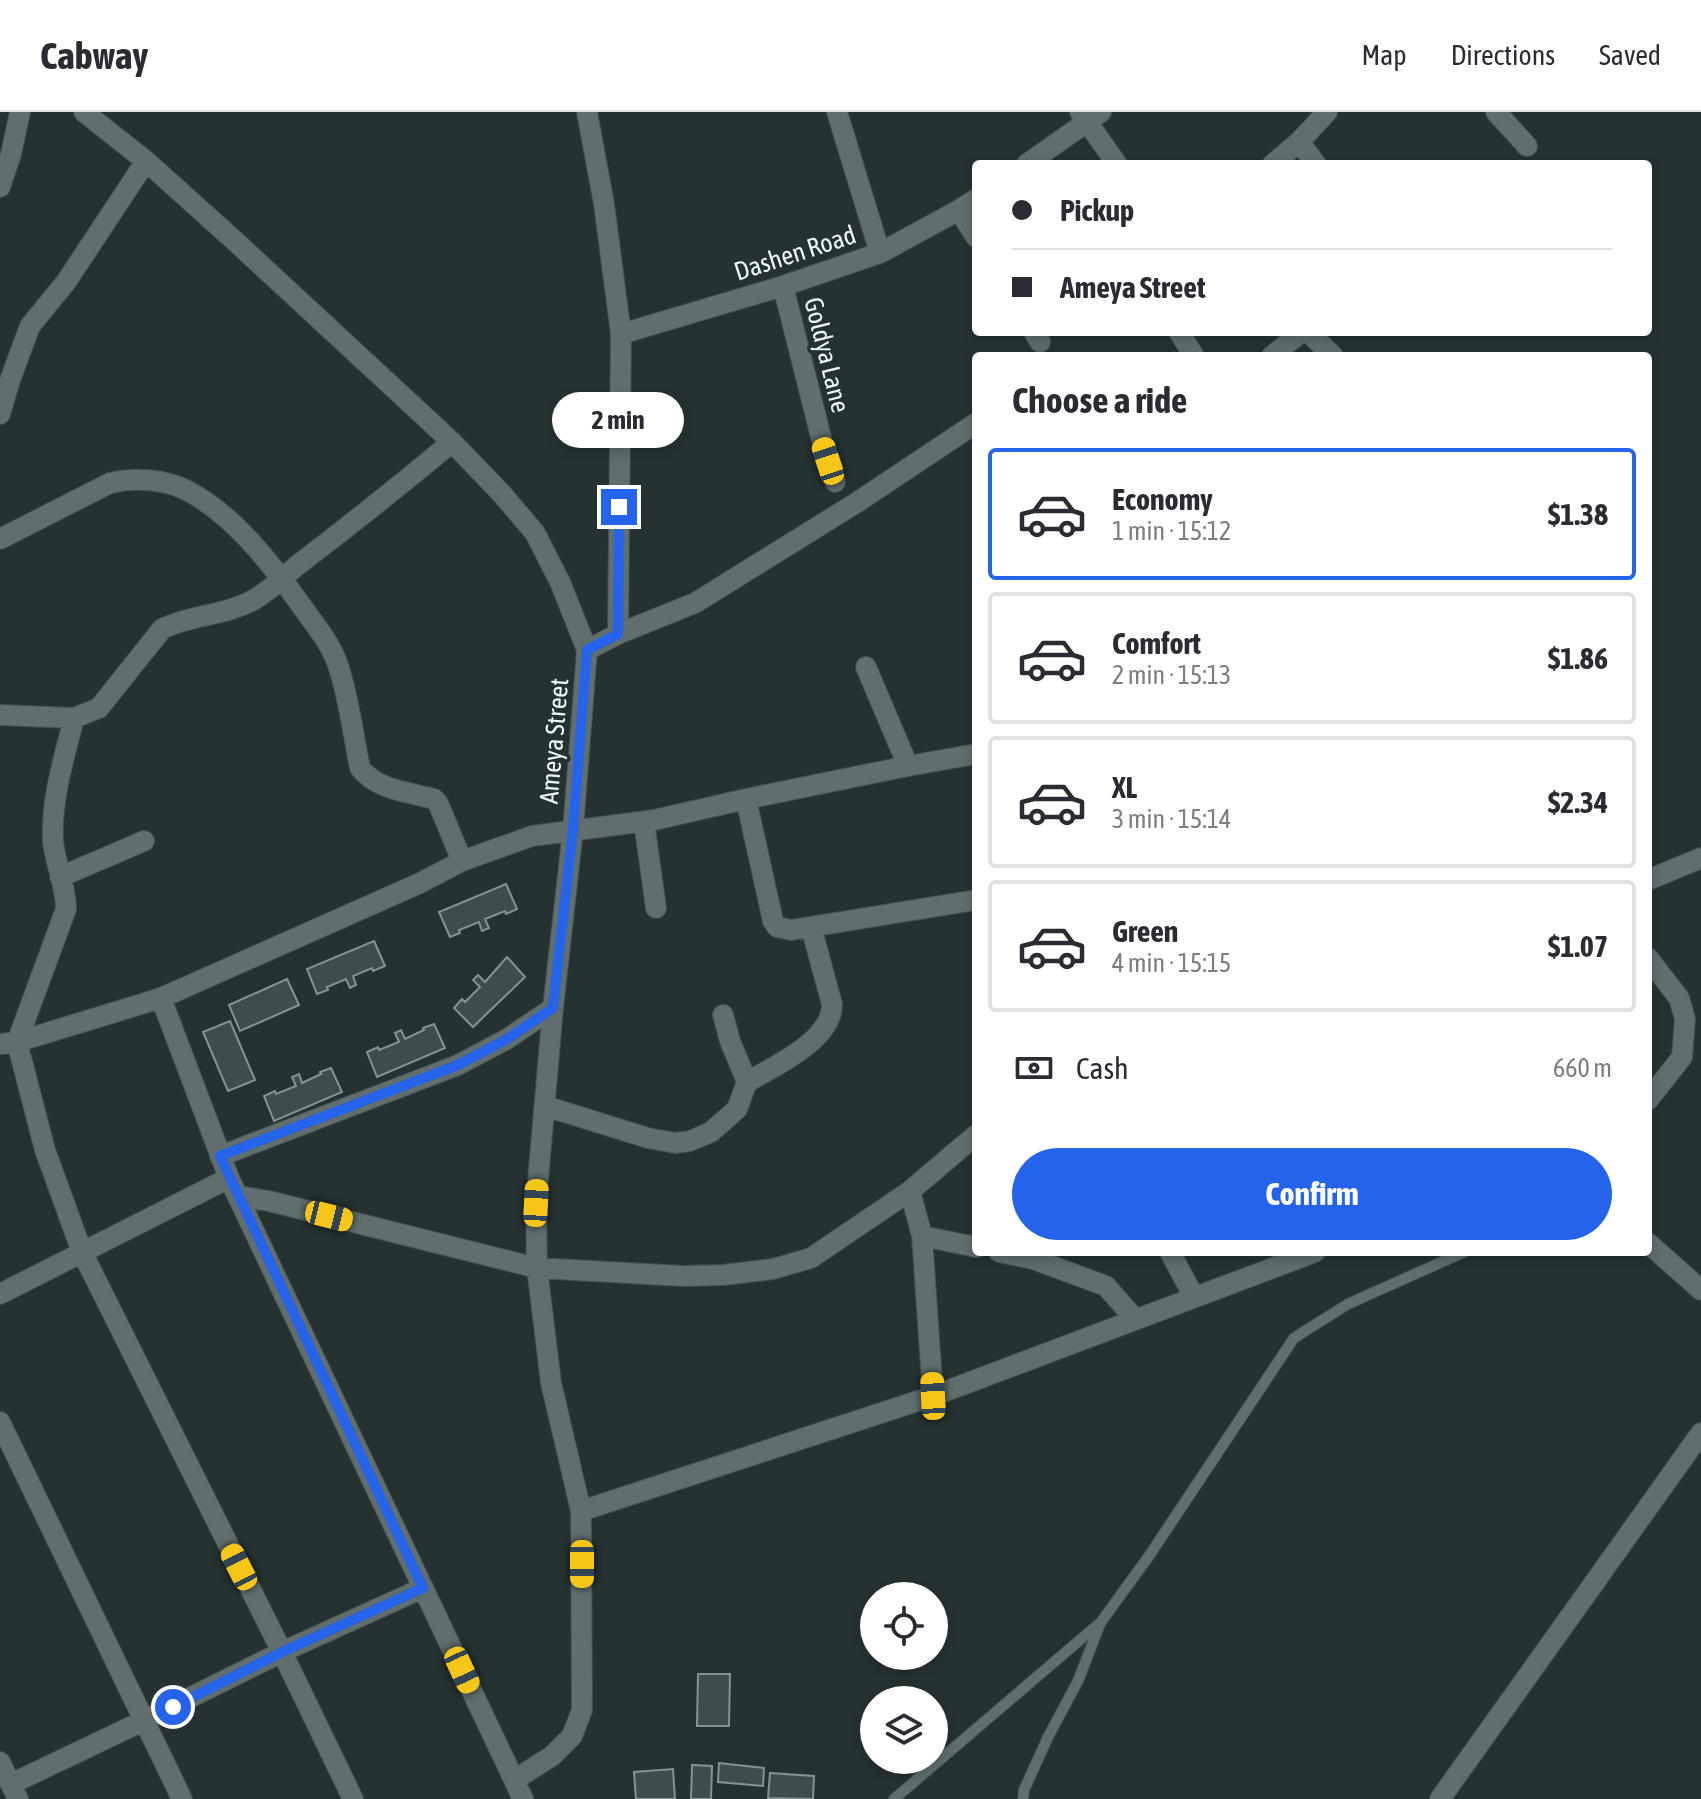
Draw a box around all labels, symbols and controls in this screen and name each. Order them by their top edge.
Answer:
text: Cabway [40,34,148,77]
text: Map [1362,39,1407,71]
text: Directions [1451,39,1555,71]
text: Saved [1599,39,1661,71]
text: Pickup [1060,193,1134,227]
street label: Dashen Road [730,219,860,287]
text: Ameya Street [1060,270,1206,304]
street label: Goldya Lane [798,294,856,416]
text: Choose a ride [1012,379,1187,421]
callout: 2 min [553,391,685,447]
text: 2 min [591,405,645,435]
car [809,434,847,488]
icon: car [1016,478,1088,550]
text: Economy [1112,482,1213,516]
route end [601,489,637,525]
text: $1.38 [1548,497,1608,531]
text: 1 min · 15:12 [1112,516,1231,546]
icon: car [1016,622,1088,694]
text: Comfort [1112,626,1201,660]
text: $1.86 [1548,641,1608,675]
text: 2 min · 15:13 [1112,660,1231,690]
street label: Ameya Street [534,677,574,805]
icon: car [1016,766,1088,838]
text: XL [1112,770,1137,804]
text: $2.34 [1548,785,1608,819]
text: 3 min · 15:14 [1112,804,1231,834]
icon: car [1016,910,1088,982]
text: Green [1112,914,1178,948]
text: $1.07 [1548,929,1608,963]
text: 4 min · 15:15 [1112,948,1231,978]
icon: cash [1012,1046,1056,1090]
text: Cash [1076,1051,1129,1085]
text: 660 m [1553,1053,1612,1083]
button: Confirm [1012,1148,1612,1240]
car [523,1178,549,1228]
car [303,1199,355,1233]
car [920,1371,946,1421]
car [217,1540,261,1594]
car [570,1540,594,1588]
map controls [860,1582,948,1774]
button: locate [860,1582,948,1670]
car [441,1643,483,1697]
button: layers [860,1686,948,1774]
route start [155,1689,191,1725]

